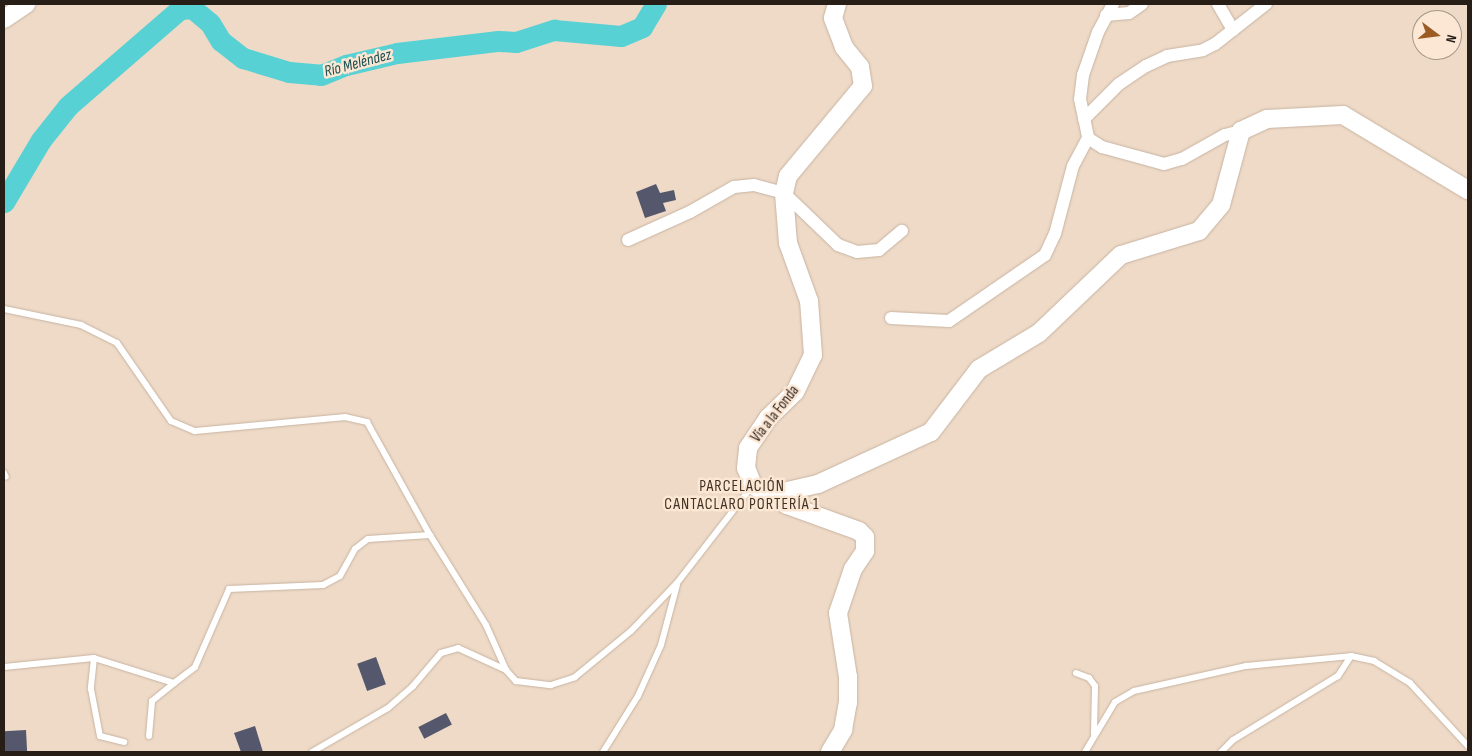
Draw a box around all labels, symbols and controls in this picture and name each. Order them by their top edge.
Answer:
north arrow [1412,10,1462,60]
text: N [1442,33,1460,45]
water label: Río Meléndez [322,46,394,82]
street label: Vía a la Fonda [747,382,803,446]
district label: PARCELACIÓN CANTACLARO PORTERÍA 1 [662,477,822,515]

